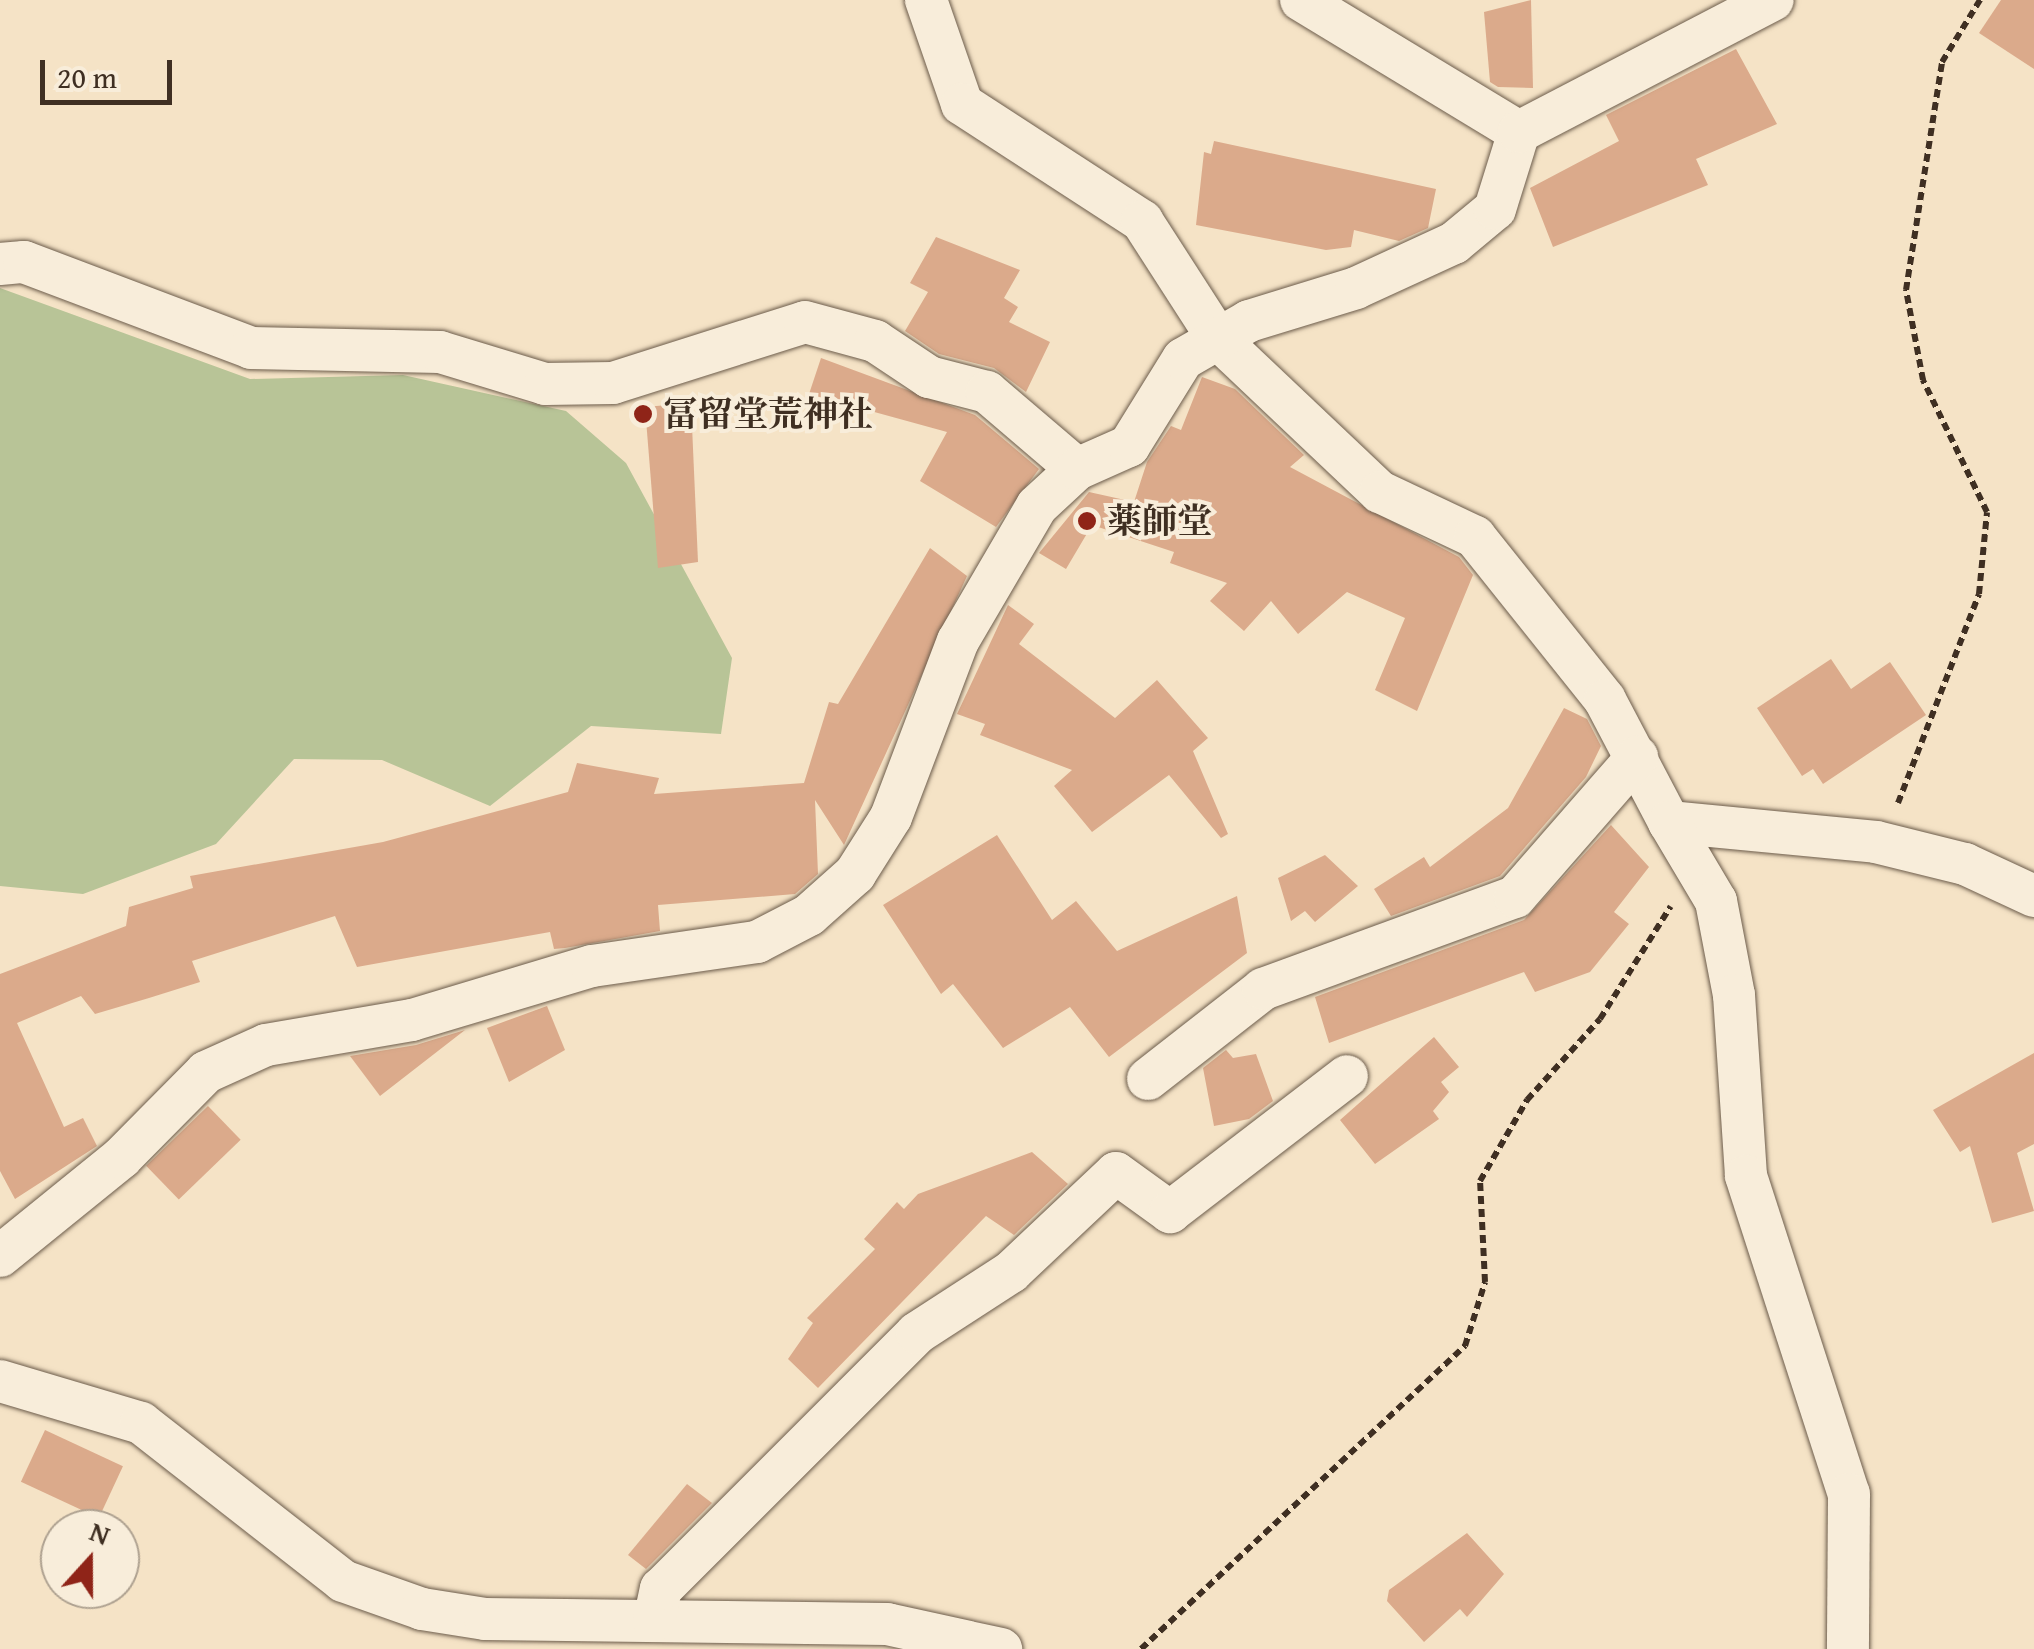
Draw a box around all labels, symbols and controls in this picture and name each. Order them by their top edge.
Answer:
scale bar [45,40,178,102]
text: 20 m [57,55,117,99]
place label: 冨留堂荒神社 [663,393,873,435]
marker: 冨留堂荒神社 [632,403,654,425]
place label: 薬師堂 [1107,500,1212,542]
marker: 薬師堂 [1076,510,1098,532]
north arrow [40,1509,140,1609]
text: N [84,1510,116,1555]

